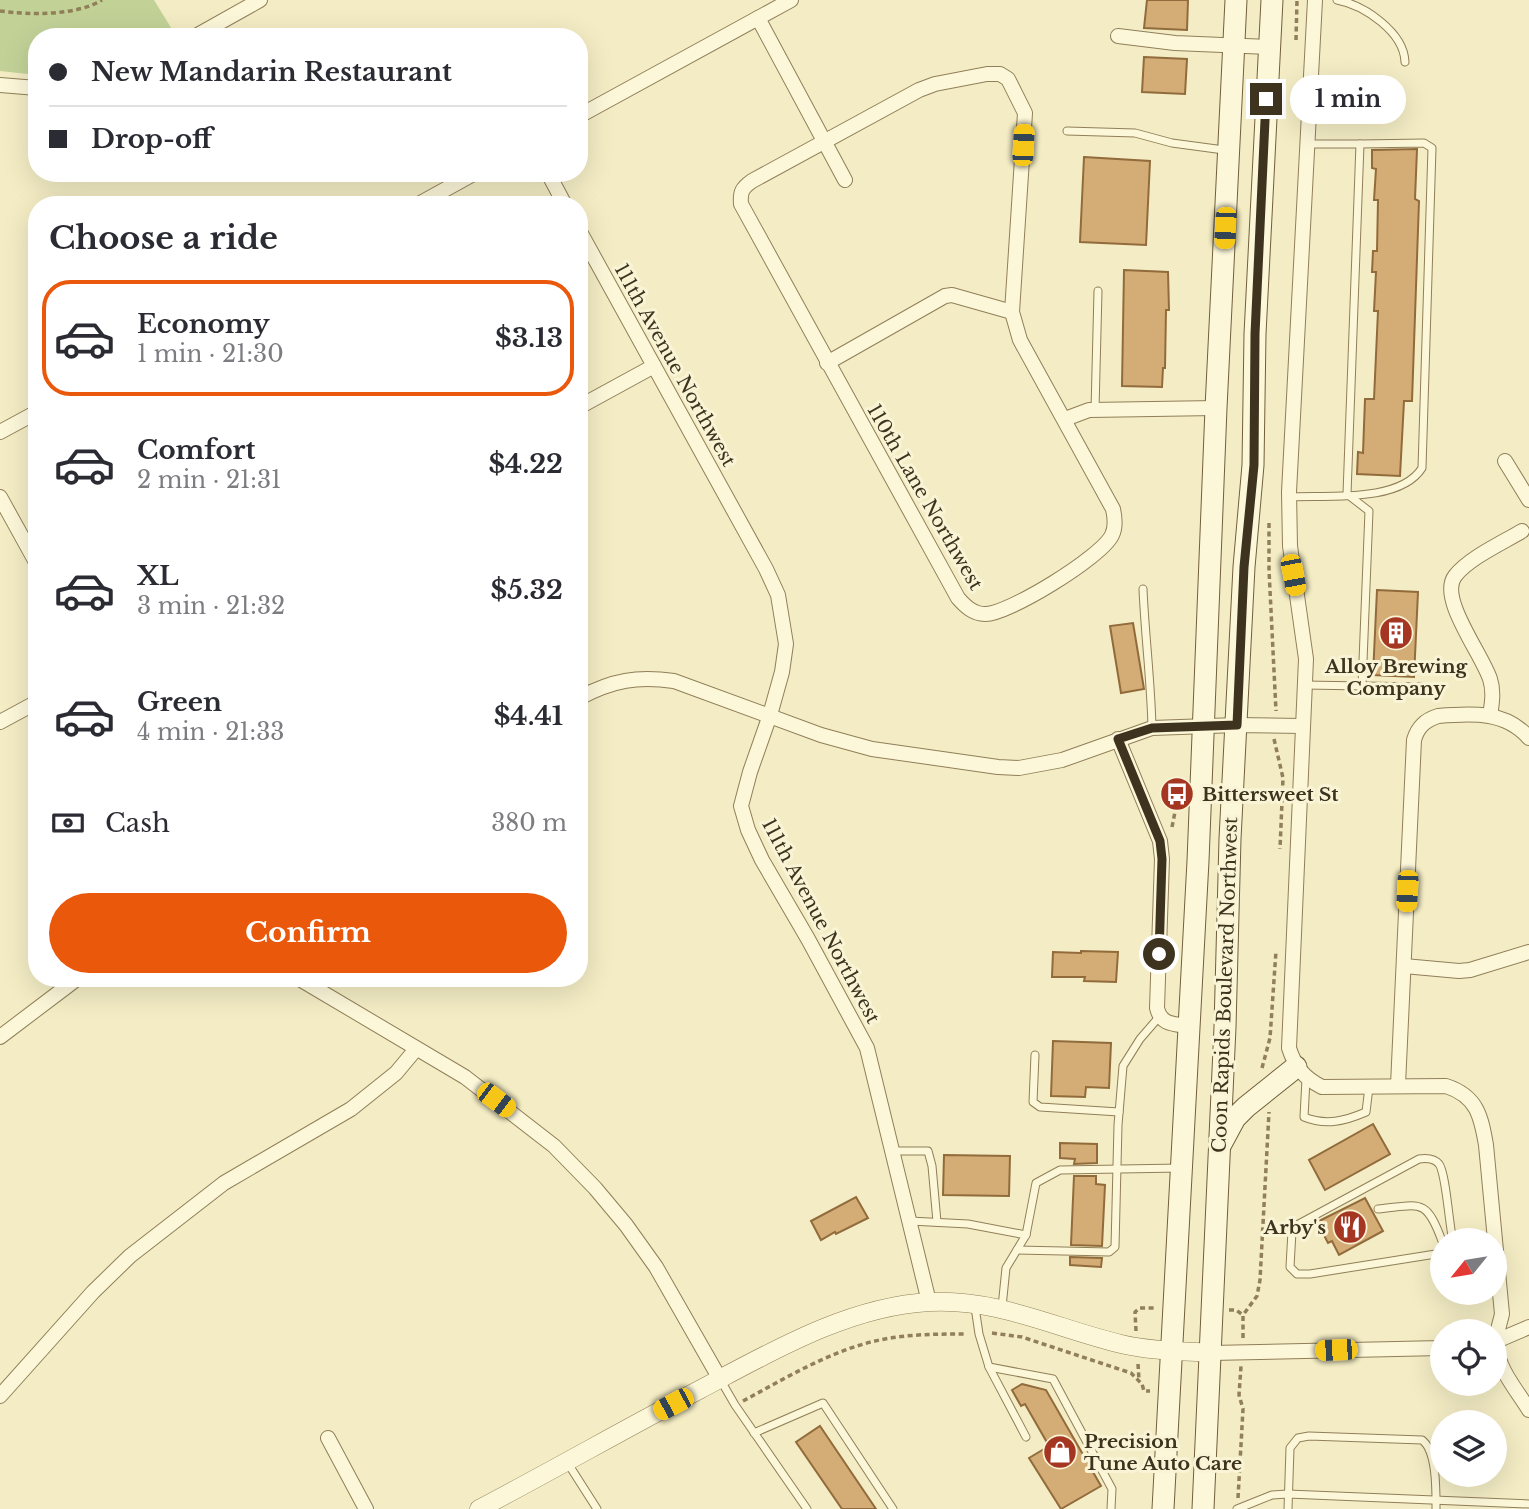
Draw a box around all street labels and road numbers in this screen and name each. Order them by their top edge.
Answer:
street label: 111th Avenue Northwest [610,259,741,471]
street label: 110th Lane Northwest [862,400,988,595]
street label: 111th Avenue Northwest [757,815,885,1028]
street label: Coon Rapids Boulevard Northwest [1208,816,1242,1154]

